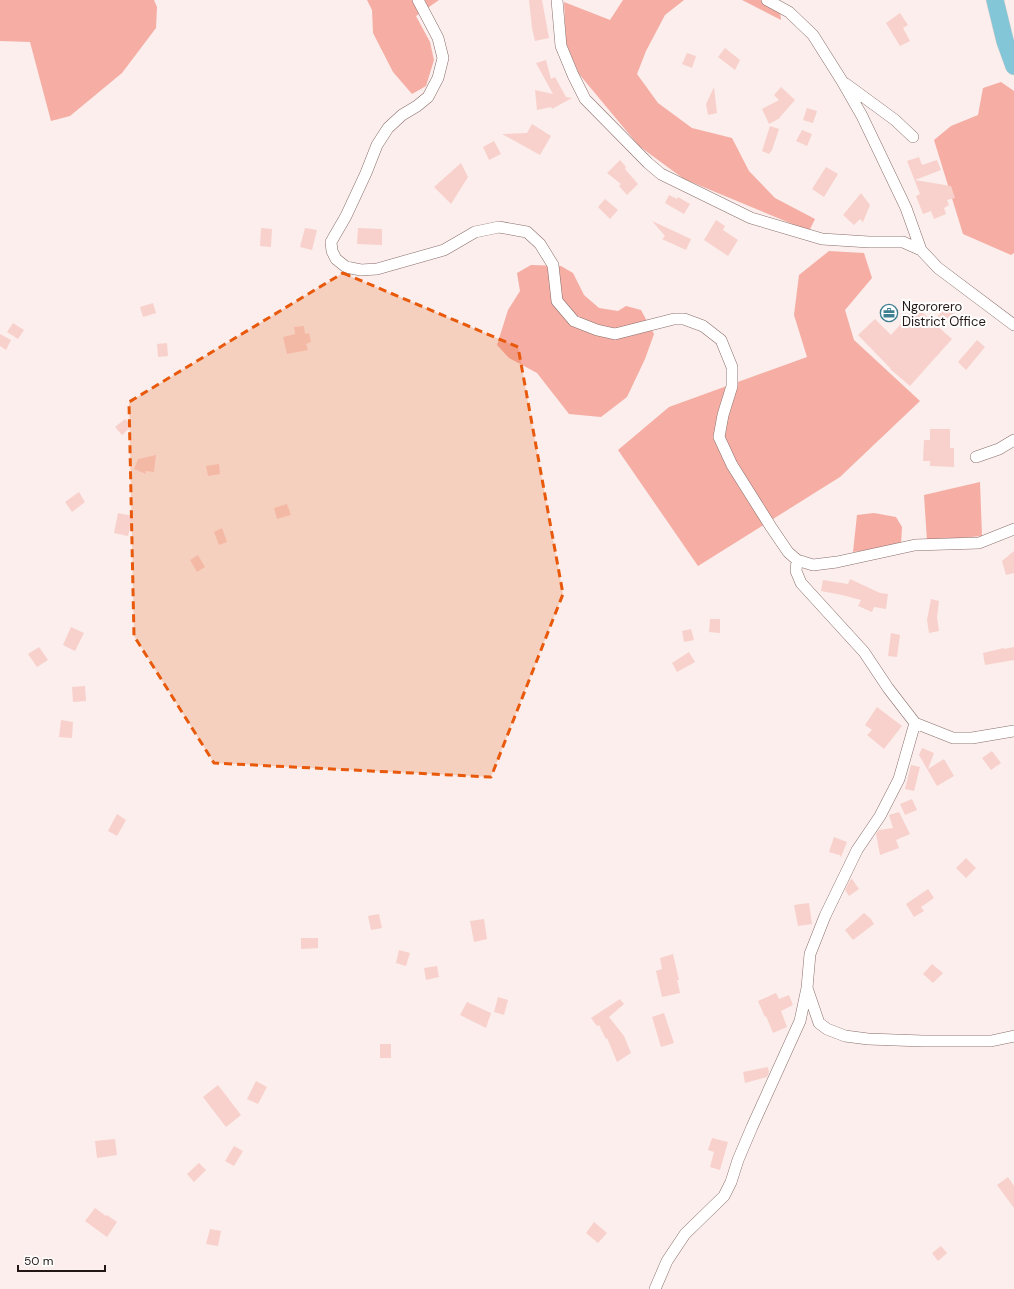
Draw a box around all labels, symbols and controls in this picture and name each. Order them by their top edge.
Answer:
place label: Ngororero District Office [902,298,986,330]
office icon: Ngororero District Office [879,303,899,323]
scale bar [18,1247,105,1273]
text: 50 m [24,1253,53,1269]

